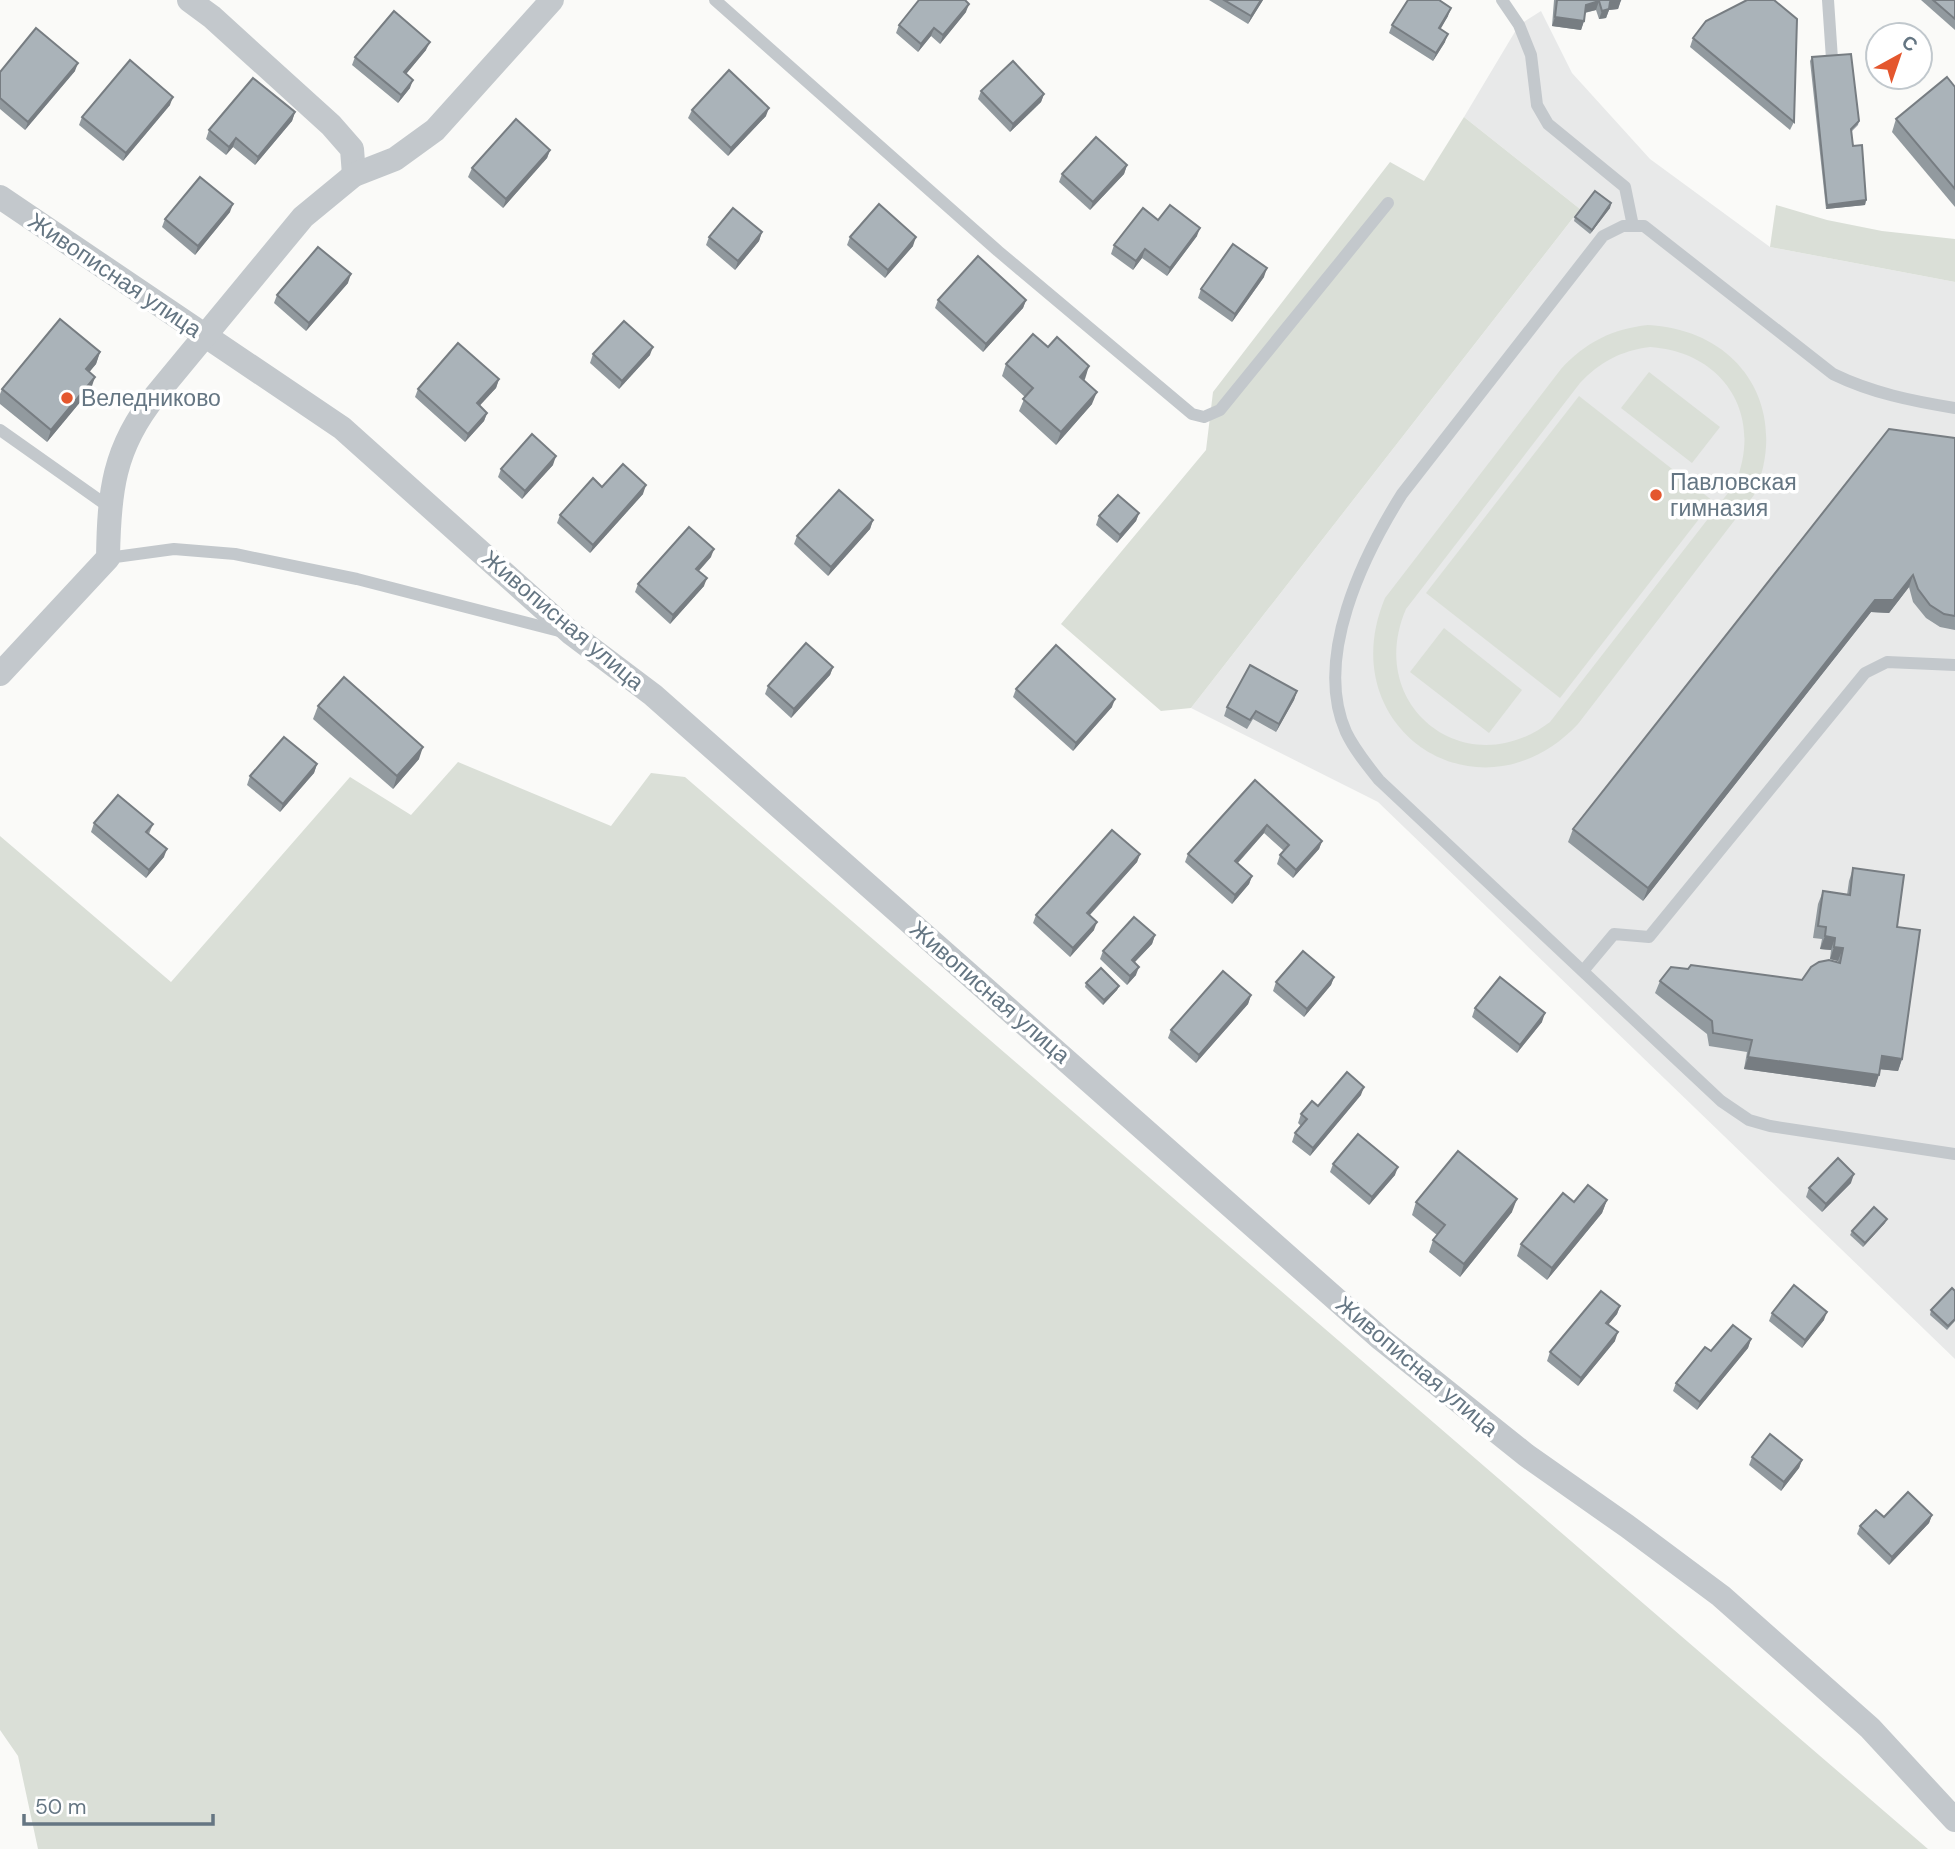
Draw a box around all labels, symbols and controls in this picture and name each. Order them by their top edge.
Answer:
north arrow [1864,21,1934,91]
text: С [1896,29,1923,58]
street label: Живописная улица [22,206,208,344]
place label: Веледниково [81,383,221,413]
marker: Веледниково [59,390,75,406]
place label: Павловская гимназия [1670,467,1797,523]
marker: Павловская гимназия [1648,487,1664,503]
street label: Живописная улица [476,543,651,697]
street label: Живописная улица [904,914,1077,1070]
street label: Живописная улица [1330,1289,1505,1443]
scale bar [24,1783,214,1827]
text: 50 m [35,1793,86,1821]

